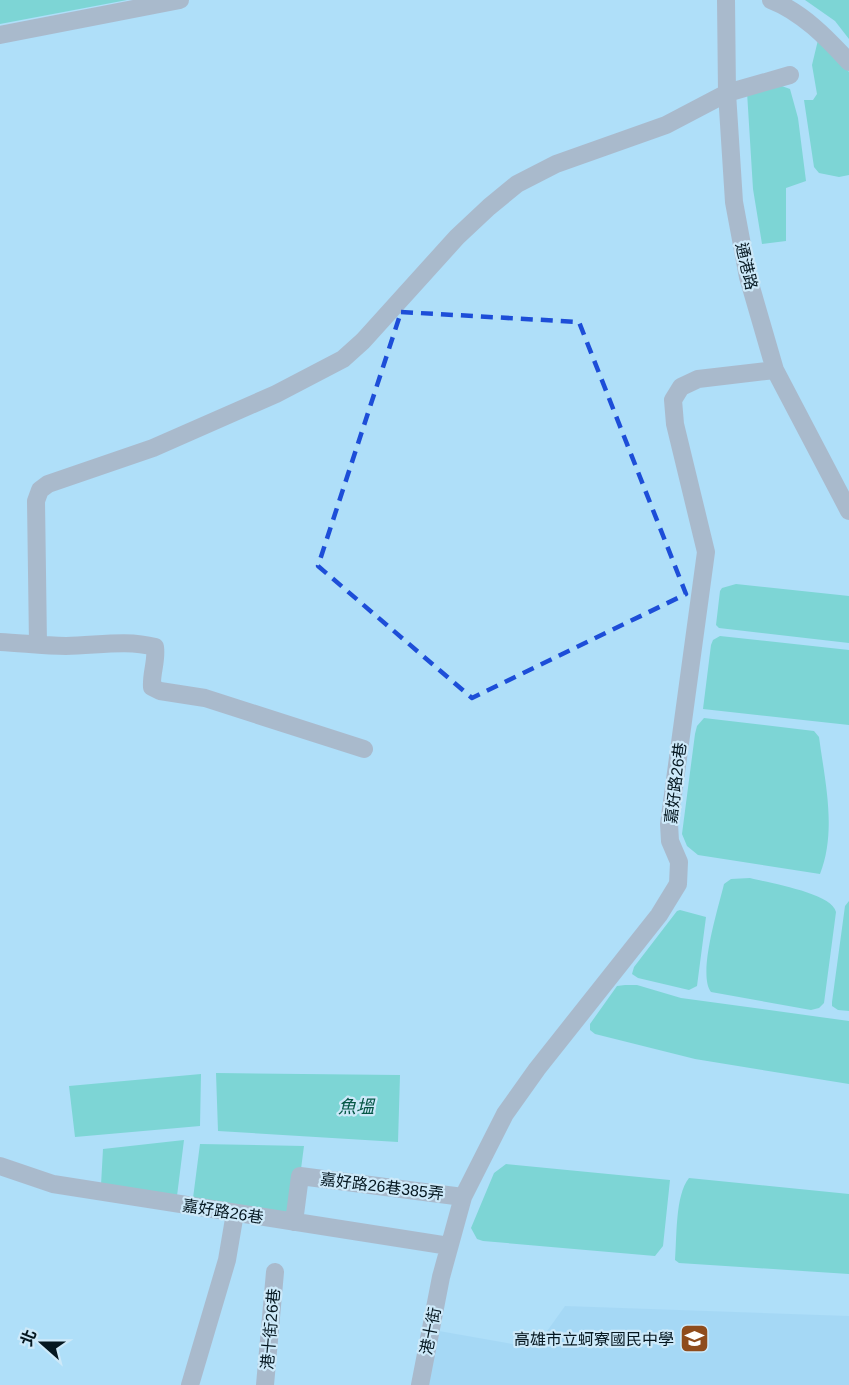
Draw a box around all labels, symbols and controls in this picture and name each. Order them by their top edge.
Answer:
street label: 通港路 [733,241,760,291]
street label: 嘉好路26巷 [662,741,689,825]
water label: 魚塭 [338,1097,376,1117]
street label: 嘉好路26巷385弄 [319,1170,445,1203]
street label: 嘉好路26巷 [181,1197,265,1226]
street label: 港十街26巷 [258,1288,283,1371]
street label: 港十街 [418,1306,443,1356]
north arrow [12,1313,72,1373]
school or university icon: 高雄市立蚵寮國民中學 [679,1323,711,1355]
text: 北 [18,1327,39,1348]
place label: 高雄市立蚵寮國民中學 [514,1331,674,1348]

